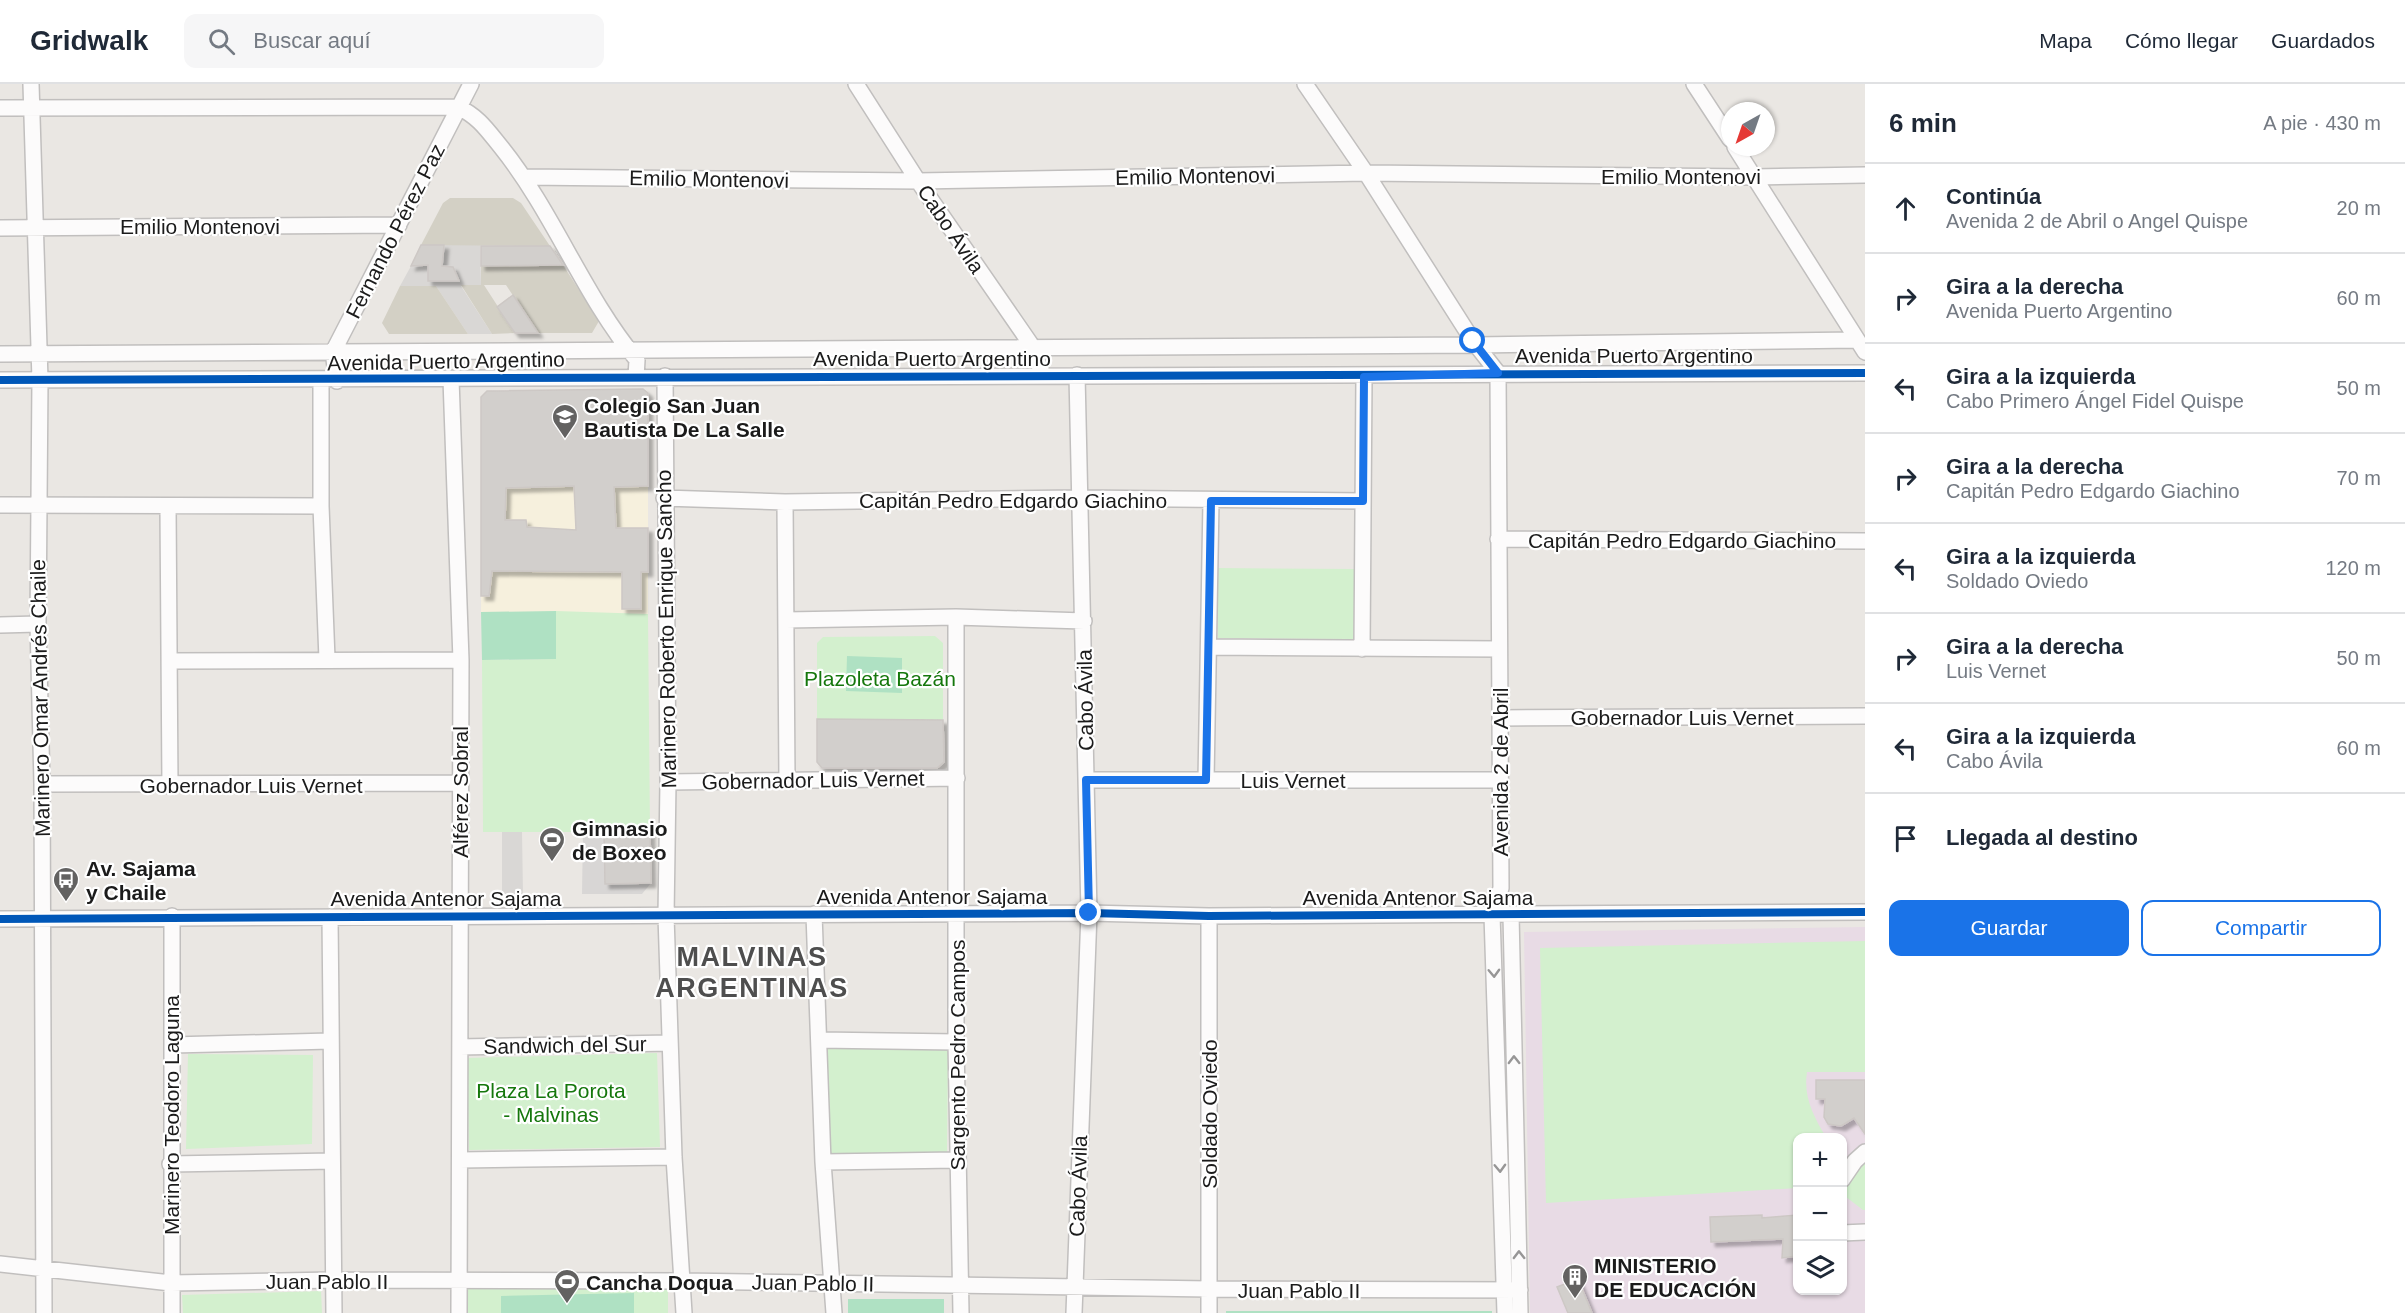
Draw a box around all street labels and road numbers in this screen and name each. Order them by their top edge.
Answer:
street label: Fernando Pérez Paz [341,140,449,322]
street label: Emilio Montenovi [1115,163,1275,189]
street label: Emilio Montenovi [1601,165,1761,188]
street label: Emilio Montenovi [629,166,789,192]
street label: Cabo Ávila [913,180,989,278]
street label: Emilio Montenovi [120,215,280,238]
street label: Avenida Puerto Argentino [1515,344,1753,367]
street label: Avenida Puerto Argentino [327,347,565,375]
street label: Avenida Puerto Argentino [813,347,1051,370]
street label: Marinero Roberto Enrique Sancho [652,469,680,789]
street label: Capitán Pedro Edgardo Giachino [859,489,1167,512]
street label: Capitán Pedro Edgardo Giachino [1528,529,1836,552]
street label: Marinero Omar Andrés Chaile [26,559,54,837]
street label: Cabo Ávila [1073,649,1097,751]
street label: Avenida 2 de Abril [1489,688,1512,856]
street label: Gobernador Luis Vernet [1571,706,1794,729]
street label: Alférez Sobral [449,726,472,858]
street label: Gobernador Luis Vernet [701,767,925,793]
street label: Luis Vernet [1240,769,1346,792]
street label: Gobernador Luis Vernet [140,774,363,797]
street label: Avenida Antenor Sajama [817,885,1048,908]
street label: Avenida Antenor Sajama [1303,886,1534,909]
street label: Avenida Antenor Sajama [331,887,562,910]
street label: Sargento Pedro Campos [946,939,969,1171]
street label: Marinero Teodoro Laguna [160,995,183,1235]
street label: Sandwich del Sur [483,1032,647,1058]
street label: Soldado Oviedo [1198,1039,1221,1189]
street label: Cabo Ávila [1065,1135,1091,1237]
street label: Juan Pablo II [266,1270,388,1293]
street label: Juan Pablo II [752,1270,874,1296]
street label: Juan Pablo II [1238,1279,1360,1302]

